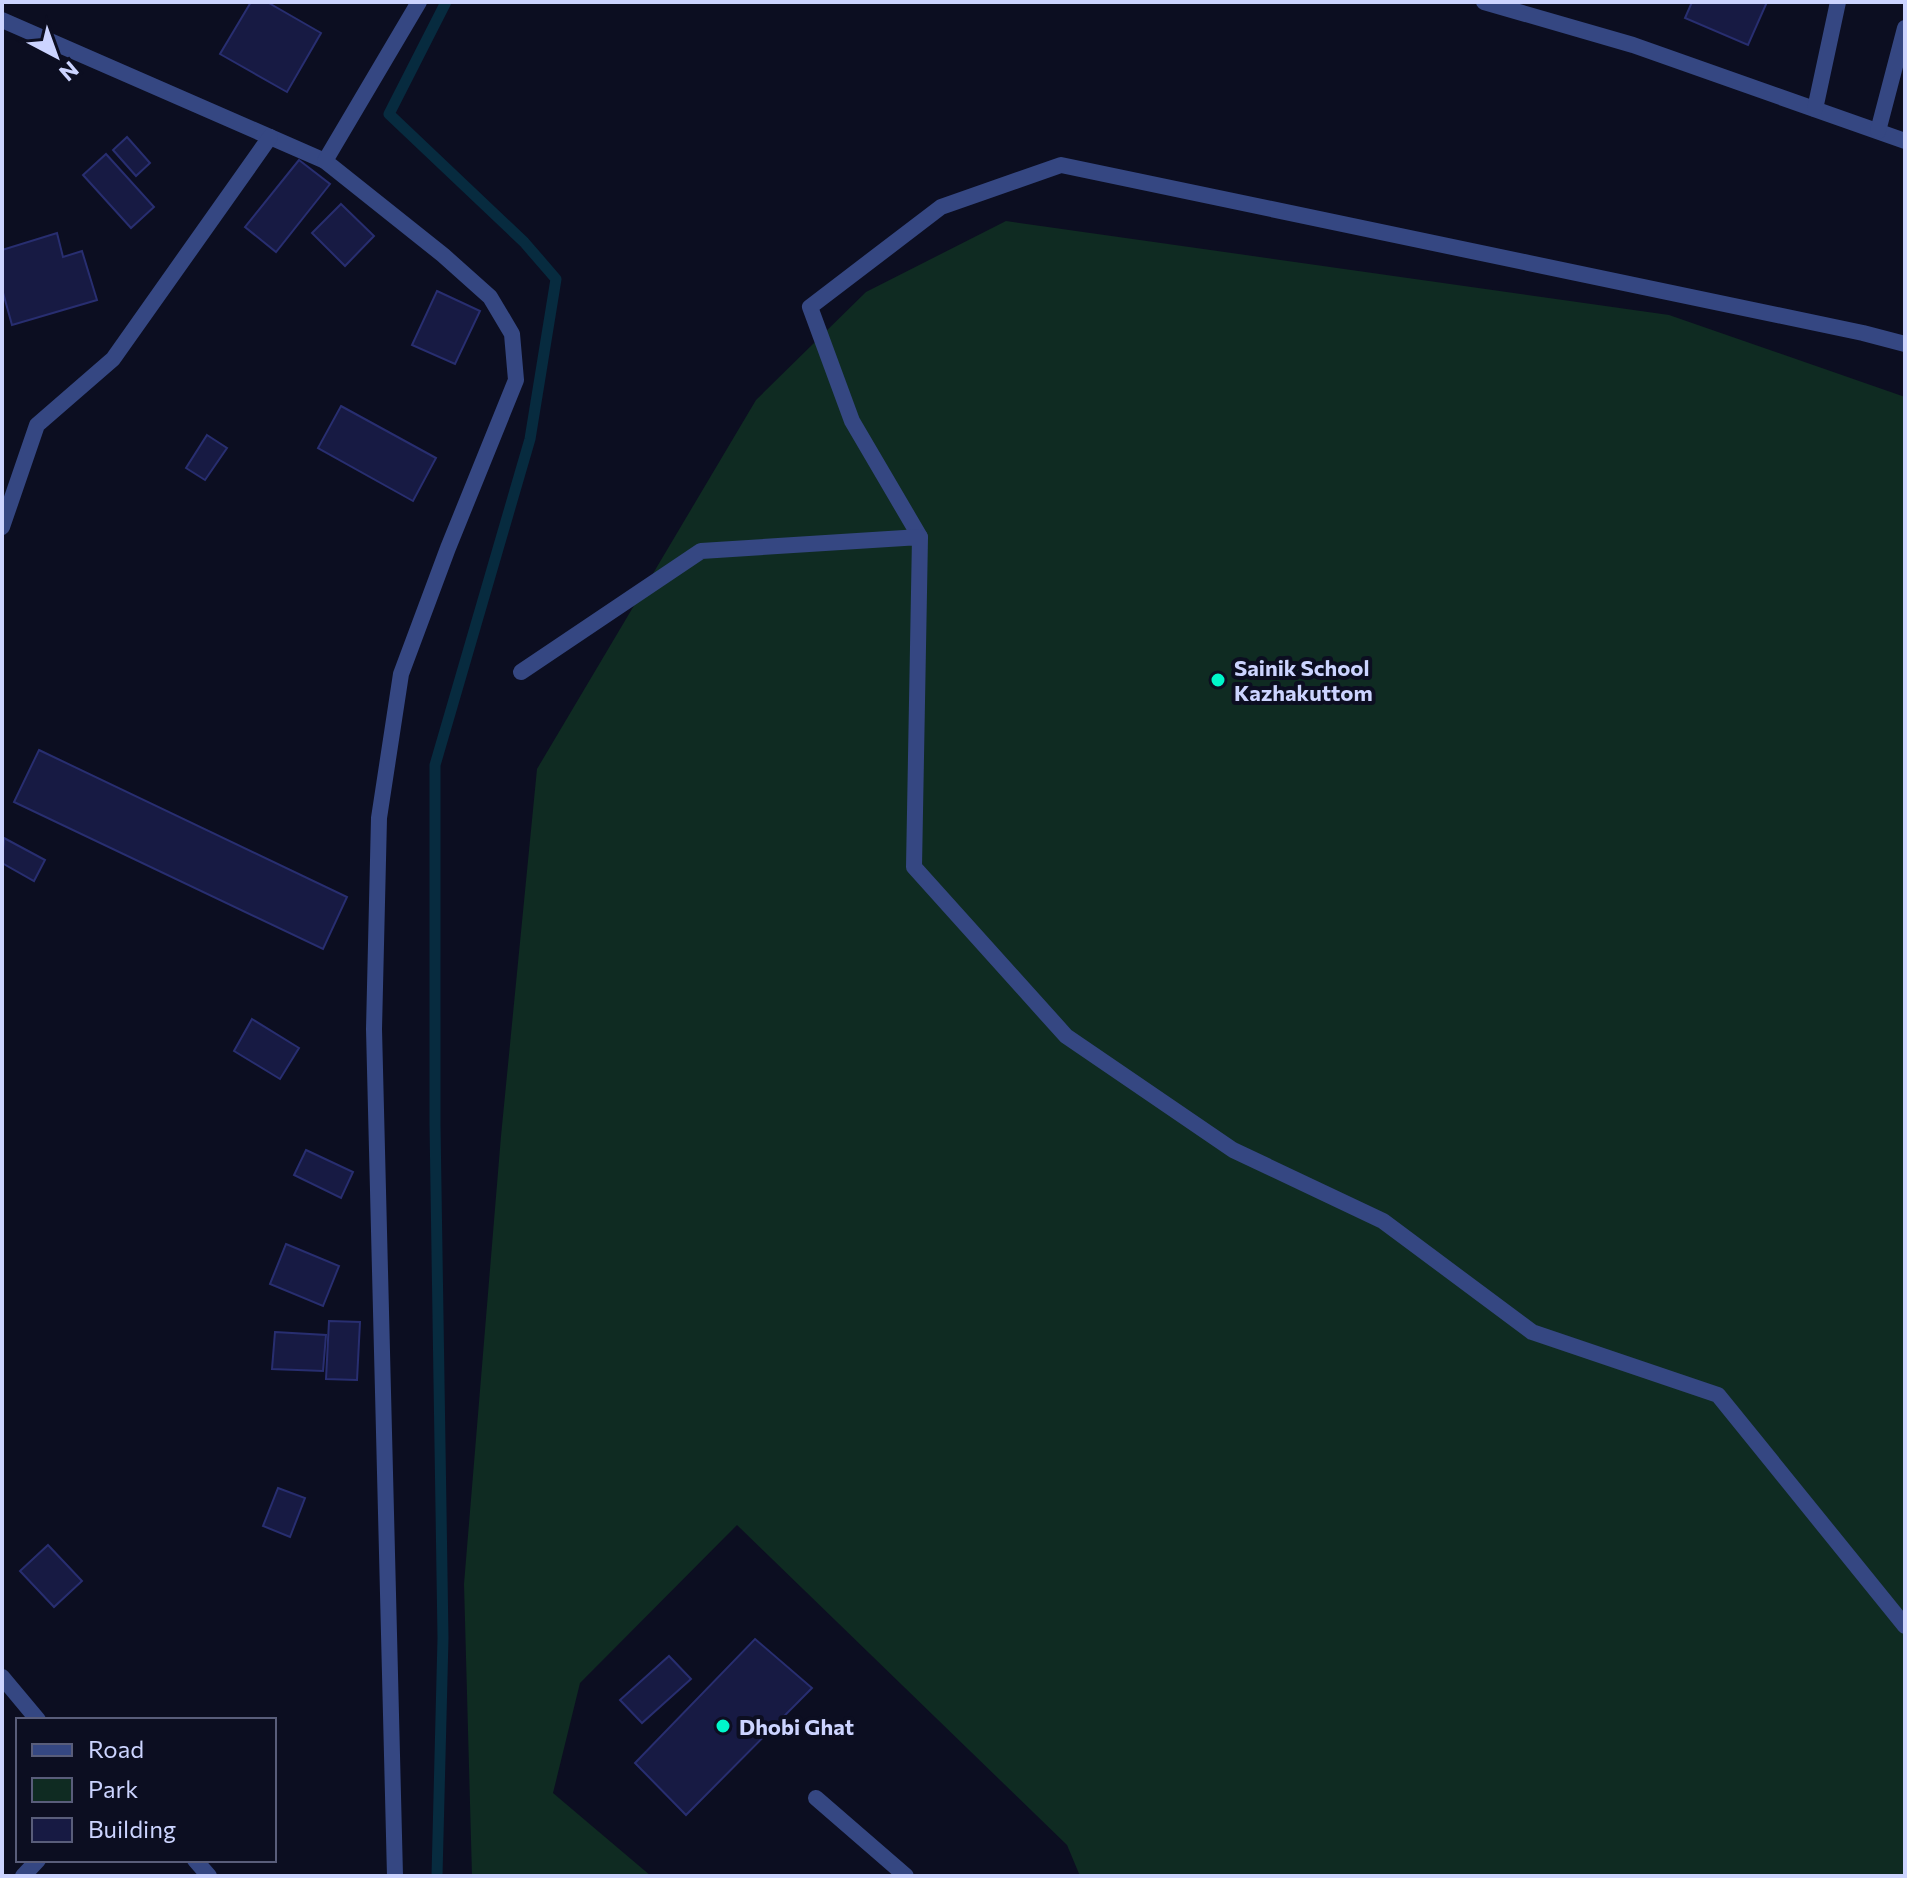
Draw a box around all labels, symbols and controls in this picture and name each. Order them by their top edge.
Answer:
north arrow [16,16,96,96]
text: N [54,56,85,87]
place label: Sainik School Kazhakuttom [1234,654,1373,706]
marker: Sainik School Kazhakuttom [1209,671,1227,689]
place label: Dhobi Ghat [739,1713,854,1740]
marker: Dhobi Ghat [714,1717,732,1735]
legend [16,1718,276,1862]
text: Road [88,1734,144,1763]
text: Park [88,1774,138,1803]
text: Building [88,1814,176,1843]

